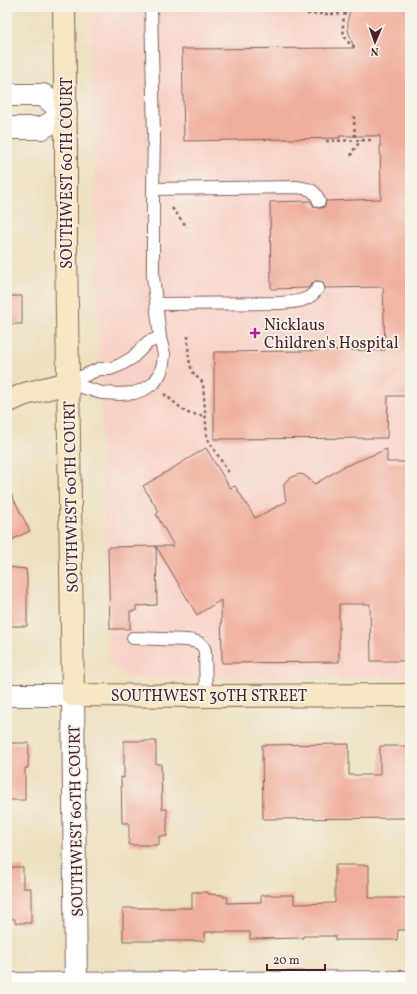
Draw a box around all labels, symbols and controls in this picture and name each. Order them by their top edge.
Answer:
north arrow [355,22,395,62]
text: N [370,43,379,58]
street label: SOUTHWEST 60TH COURT [57,77,79,269]
place label: Nicklaus Children's Hospital [264,315,399,355]
marker: Nicklaus Children's Hospital [249,327,261,339]
street label: SOUTHWEST 60TH COURT [59,401,85,593]
street label: SOUTHWEST 30TH STREET [111,686,307,708]
street label: SOUTHWEST 60TH COURT [64,725,90,917]
scale bar [267,946,325,972]
text: 20 m [273,953,300,969]

